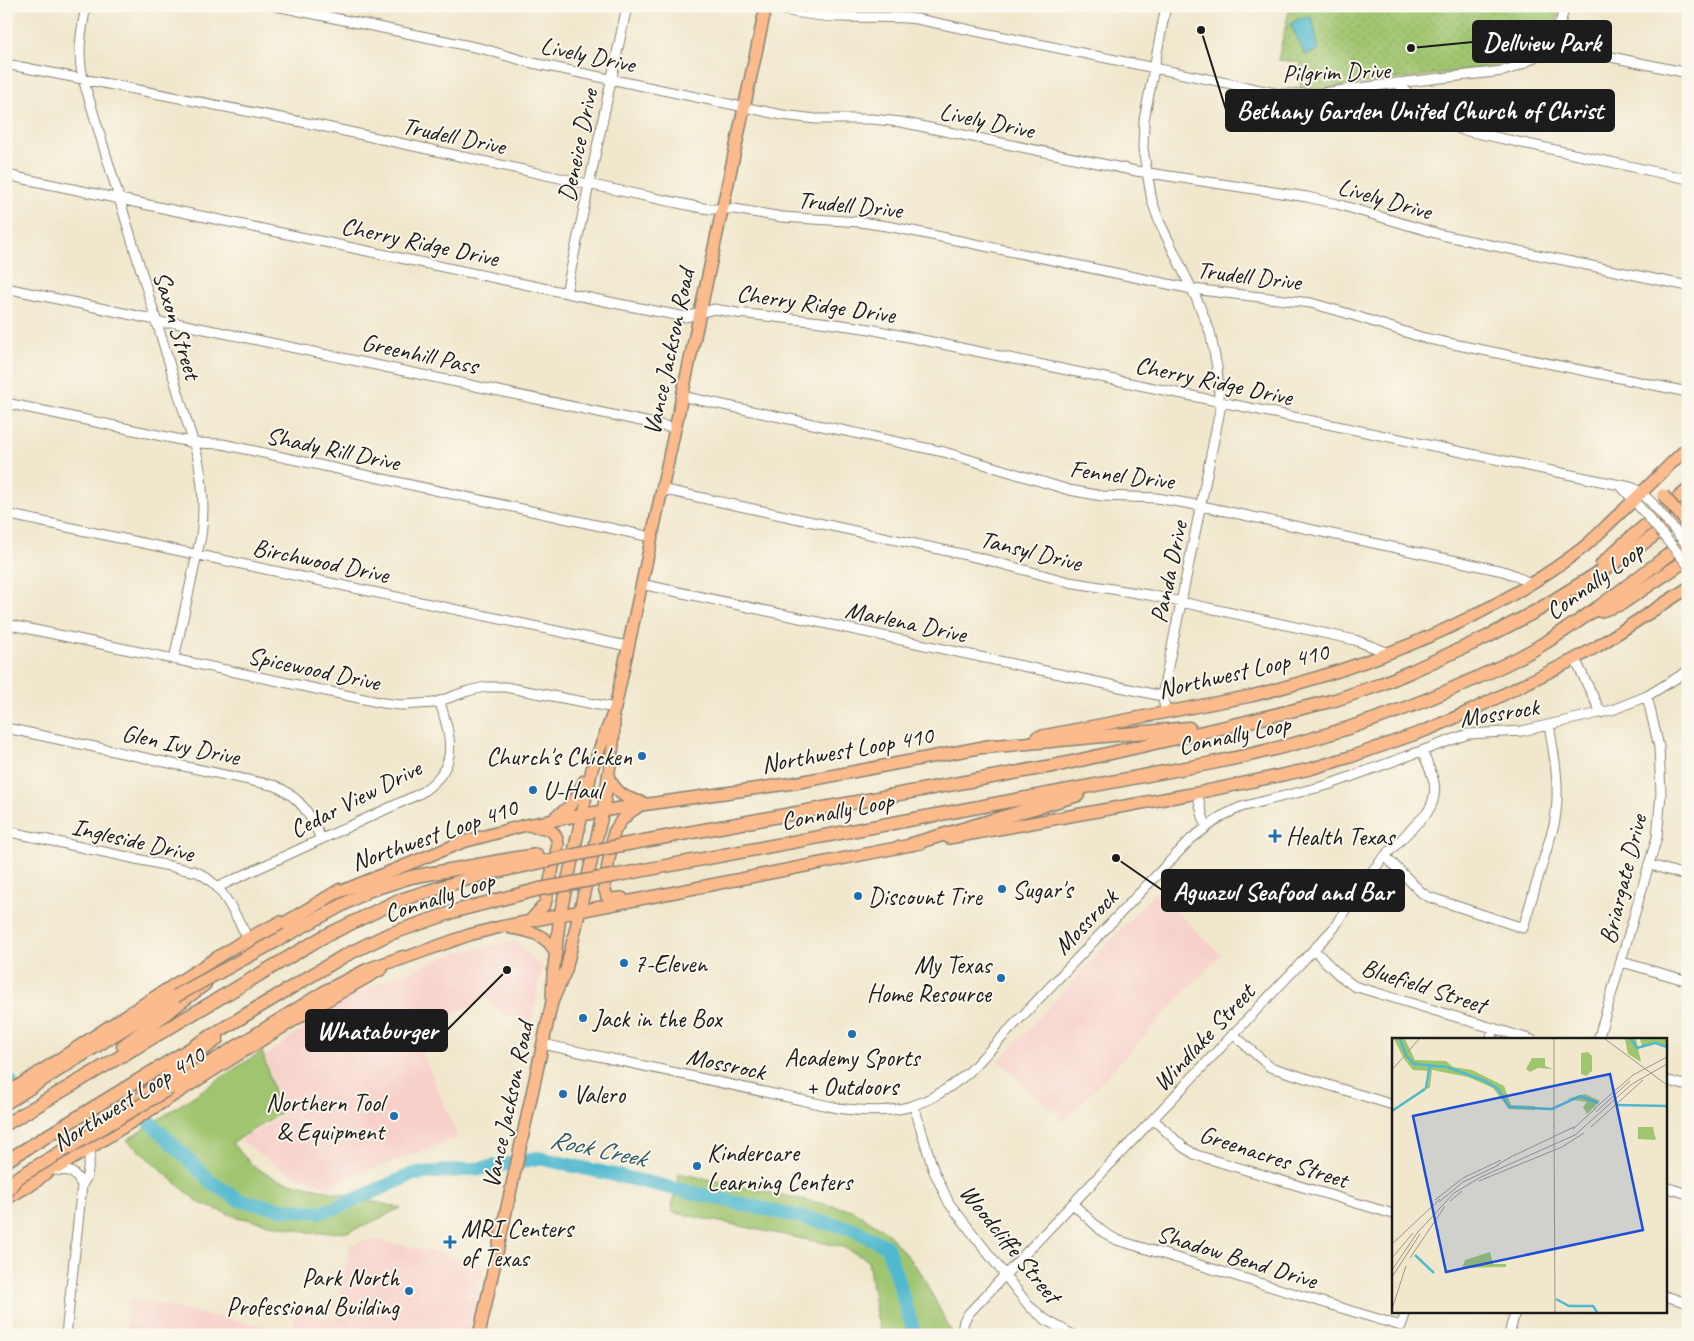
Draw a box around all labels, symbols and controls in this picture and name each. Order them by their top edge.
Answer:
callout: Dellview Park [1473,21,1611,62]
text: Dellview Park [1483,26,1603,59]
street label: Lively Drive [538,29,640,81]
street label: Pilgrim Drive [1282,54,1392,90]
street label: Deneice Drive [550,84,606,204]
callout: Bethany Garden United Church of Christ [1226,90,1614,131]
text: Bethany Garden United Church of Christ [1237,94,1606,127]
street label: Lively Drive [937,95,1039,147]
street label: Trudell Drive [399,109,510,163]
street label: Lively Drive [1334,170,1437,228]
street label: Trudell Drive [796,184,905,227]
street label: Cherry Ridge Drive [338,210,503,275]
street label: Trudell Drive [1195,254,1305,298]
street label: Vance Jackson Road [636,262,703,438]
street label: Saxon Street [145,267,209,386]
street label: Cherry Ridge Drive [735,277,899,331]
street label: Greenhill Pass [359,326,483,382]
street label: Cherry Ridge Drive [1132,349,1297,414]
street label: Shady Rill Drive [263,419,404,479]
street label: Fennel Drive [1068,453,1178,497]
street label: Panda Drive [1143,517,1196,626]
street label: Tansyl Drive [977,523,1087,579]
street label: Birchwood Drive [250,531,394,591]
street label: Connally Loop [1539,533,1651,627]
street label: Marlena Drive [842,594,971,651]
street label: Northwest Loop 410 [1155,635,1333,706]
street label: Spicewood Drive [245,639,385,699]
street label: Mossrock [1457,691,1543,735]
street label: Connally Loop [1175,707,1295,762]
street label: Glen Ivy Drive [119,717,244,773]
street label: Northwest Loop 410 [759,719,937,781]
place label: Church's Chicken [486,741,633,773]
marker: Church's Chicken [636,750,648,762]
street label: Cedar View Drive [284,751,428,846]
place label: U-Haul [543,775,606,807]
marker: U-Haul [527,784,539,796]
street label: Connally Loop [778,784,898,838]
street label: Northwest Loop 410 [347,791,523,878]
street label: Ingleside Drive [69,810,199,870]
street label: Briargate Drive [1591,810,1655,947]
place label: Health Texas [1286,821,1397,853]
marker: Health Texas [1268,829,1282,843]
street label: Connally Loop [380,864,500,930]
callout: Aguazul Seafood and Bar [1162,870,1404,911]
place label: Sugar's [1012,874,1075,906]
text: Aguazul Seafood and Bar [1173,875,1396,908]
place label: Discount Tire [868,881,984,913]
street label: Mossrock [1047,881,1126,961]
marker: Sugar's [996,883,1008,895]
marker: Discount Tire [852,890,864,902]
place label: 7-Eleven [634,948,708,980]
place label: My Texas Home Resource [867,949,993,1010]
street label: Bluefield Street [1357,951,1494,1022]
marker: 7-Eleven [618,957,630,969]
marker: My Texas Home Resource [995,972,1007,984]
street label: Windlake Street [1146,975,1264,1098]
place label: Jack in the Box [592,1003,724,1035]
callout: Whataburger [306,1010,447,1051]
marker: Jack in the Box [577,1012,589,1024]
text: Whataburger [317,1014,440,1047]
street label: Vance Jackson Road [475,1015,542,1191]
marker: Academy Sports + Outdoors [846,1028,858,1040]
street label: Northwest Loop 410 [46,1038,212,1158]
inset map [1392,1038,1666,1314]
street label: Mossrock [683,1040,770,1088]
place label: Academy Sports + Outdoors [784,1042,922,1103]
place label: Valero [573,1079,626,1111]
place label: Northern Tool & Equipment [266,1087,389,1148]
marker: Valero [557,1088,569,1100]
marker: Northern Tool & Equipment [388,1110,400,1122]
street label: Greenacres Street [1196,1118,1354,1197]
water label: Rock Creek [547,1122,653,1176]
place label: Kindercare Learning Centers [707,1137,854,1198]
marker: Kindercare Learning Centers [691,1160,703,1172]
street label: Woodcliffe Street [952,1177,1070,1313]
place label: MRI Centers of Texas [461,1213,575,1274]
street label: Shadow Bend Drive [1153,1217,1322,1297]
marker: MRI Centers of Texas [443,1235,457,1249]
place label: Park North Professional Building [226,1262,401,1323]
marker: Park North Professional Building [403,1285,415,1297]

